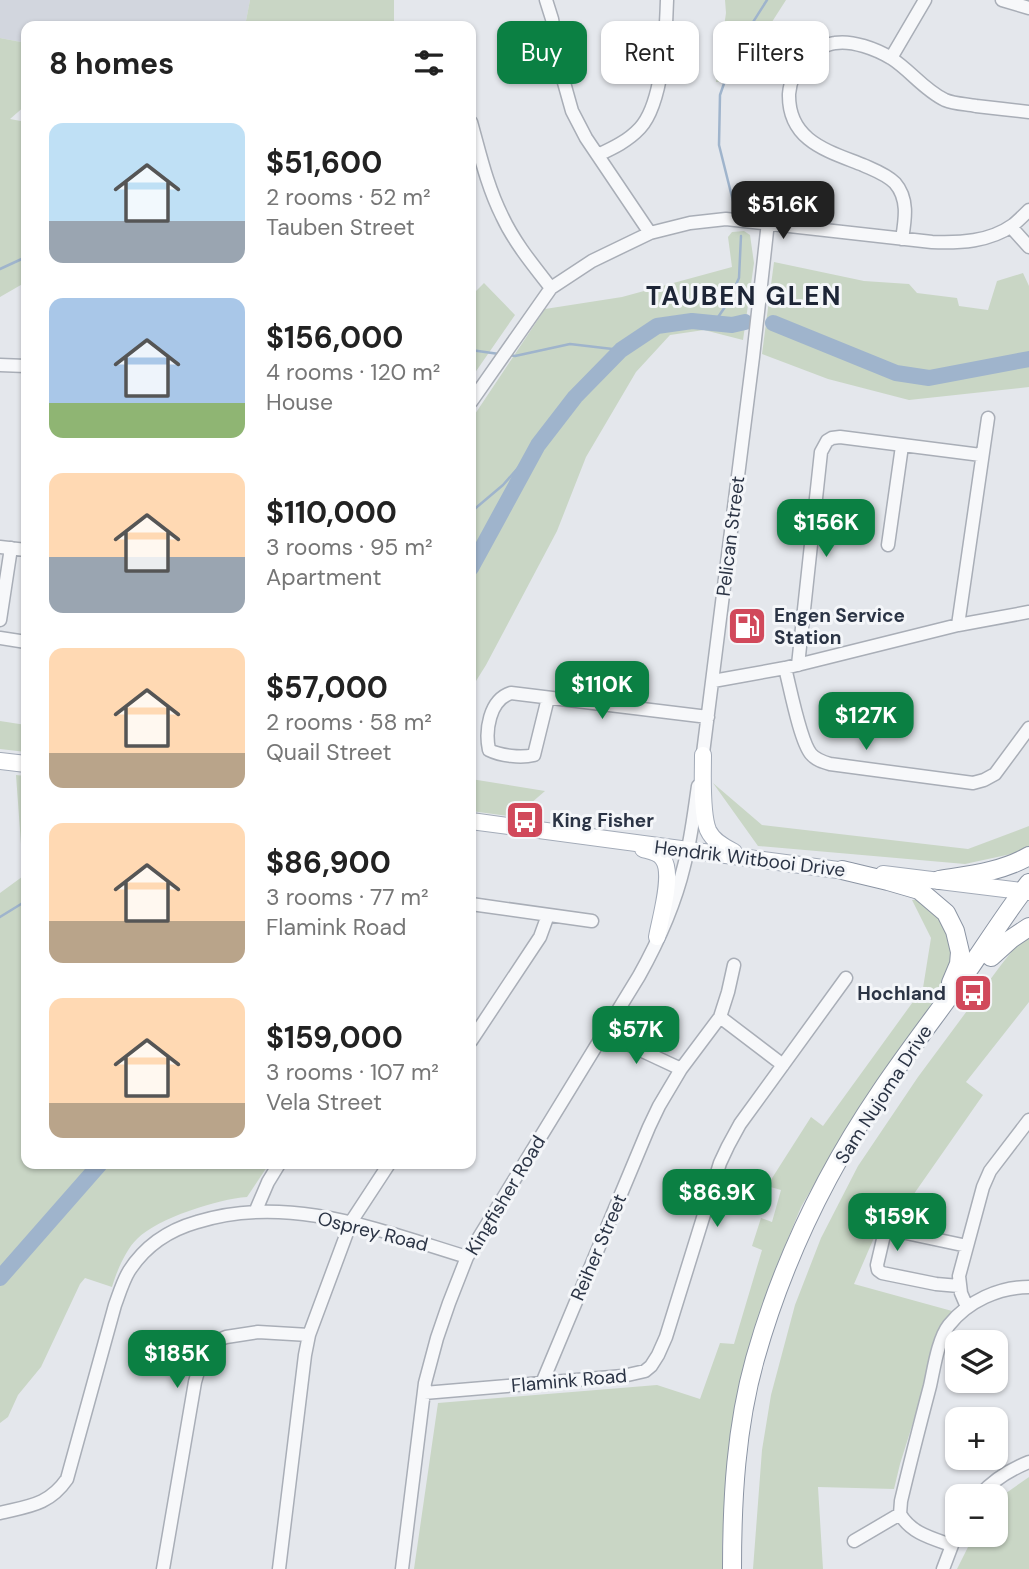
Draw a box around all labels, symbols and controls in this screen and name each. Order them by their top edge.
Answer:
chip: Buy [497,21,587,84]
chip: Rent [601,21,699,84]
chip: Filters [713,21,829,84]
text: 8 homes [49,44,174,83]
icon: filters [410,44,448,82]
text: $51,600 [266,143,382,182]
icon: home [105,151,189,235]
text: 2 rooms · 52 m² [266,182,431,212]
pin: $51.6K [726,182,840,241]
text: $51.6K [747,189,819,219]
text: Tauben Street [266,212,415,242]
district label: TAUBEN GLEN [646,279,842,313]
text: $156,000 [266,318,403,357]
icon: home [105,326,189,410]
text: 4 rooms · 120 m² [266,357,440,387]
text: House [266,387,333,417]
street label: Pelican Street [711,474,750,598]
text: $110,000 [266,493,397,532]
pin: $156K [777,500,875,559]
icon: home [105,501,189,585]
text: $156K [793,507,859,537]
text: 3 rooms · 95 m² [266,532,433,562]
text: Apartment [266,562,381,592]
place label: Engen Service Station [774,603,905,650]
fuel station icon: Engen Service Station [726,605,768,647]
pin: $110K [553,662,651,721]
text: $57,000 [266,668,388,707]
text: $110K [571,669,633,699]
icon: home [105,676,189,760]
pin: $127K [817,692,915,752]
text: $127K [835,700,897,730]
text: 2 rooms · 58 m² [266,707,432,737]
text: Quail Street [266,737,391,767]
bus stop icon: King Fisher [504,799,546,841]
place label: King Fisher [552,808,654,833]
street label: Hendrik Witbooi Drive [653,834,847,883]
text: $86,900 [266,843,391,882]
icon: home [105,851,189,935]
text: 3 rooms · 77 m² [266,882,429,912]
text: Flamink Road [266,912,406,942]
bus stop icon: Hochland [952,972,994,1014]
place label: Hochland [857,981,946,1006]
pin: $57K [595,1006,677,1066]
text: $57K [608,1014,664,1044]
text: $159,000 [266,1018,403,1057]
street label: Sam Nujoma Drive [829,1020,938,1168]
icon: home [105,1026,189,1110]
text: 3 rooms · 107 m² [266,1057,439,1087]
text: Vela Street [266,1087,382,1117]
street label: Kingfisher Road [460,1131,551,1260]
pin: $86.9K [660,1170,774,1229]
text: $86.9K [679,1177,756,1207]
street label: Reiher Street [565,1190,632,1304]
pin: $159K [848,1194,946,1253]
text: $159K [864,1201,930,1231]
street label: Osprey Road [315,1206,431,1257]
pin: $185K [128,1330,226,1390]
map controls [945,1330,1008,1547]
button: layers [945,1330,1008,1393]
text: $185K [144,1338,210,1368]
street label: Flamink Road [510,1363,628,1398]
button: + [945,1407,1008,1470]
button: − [945,1484,1008,1547]

